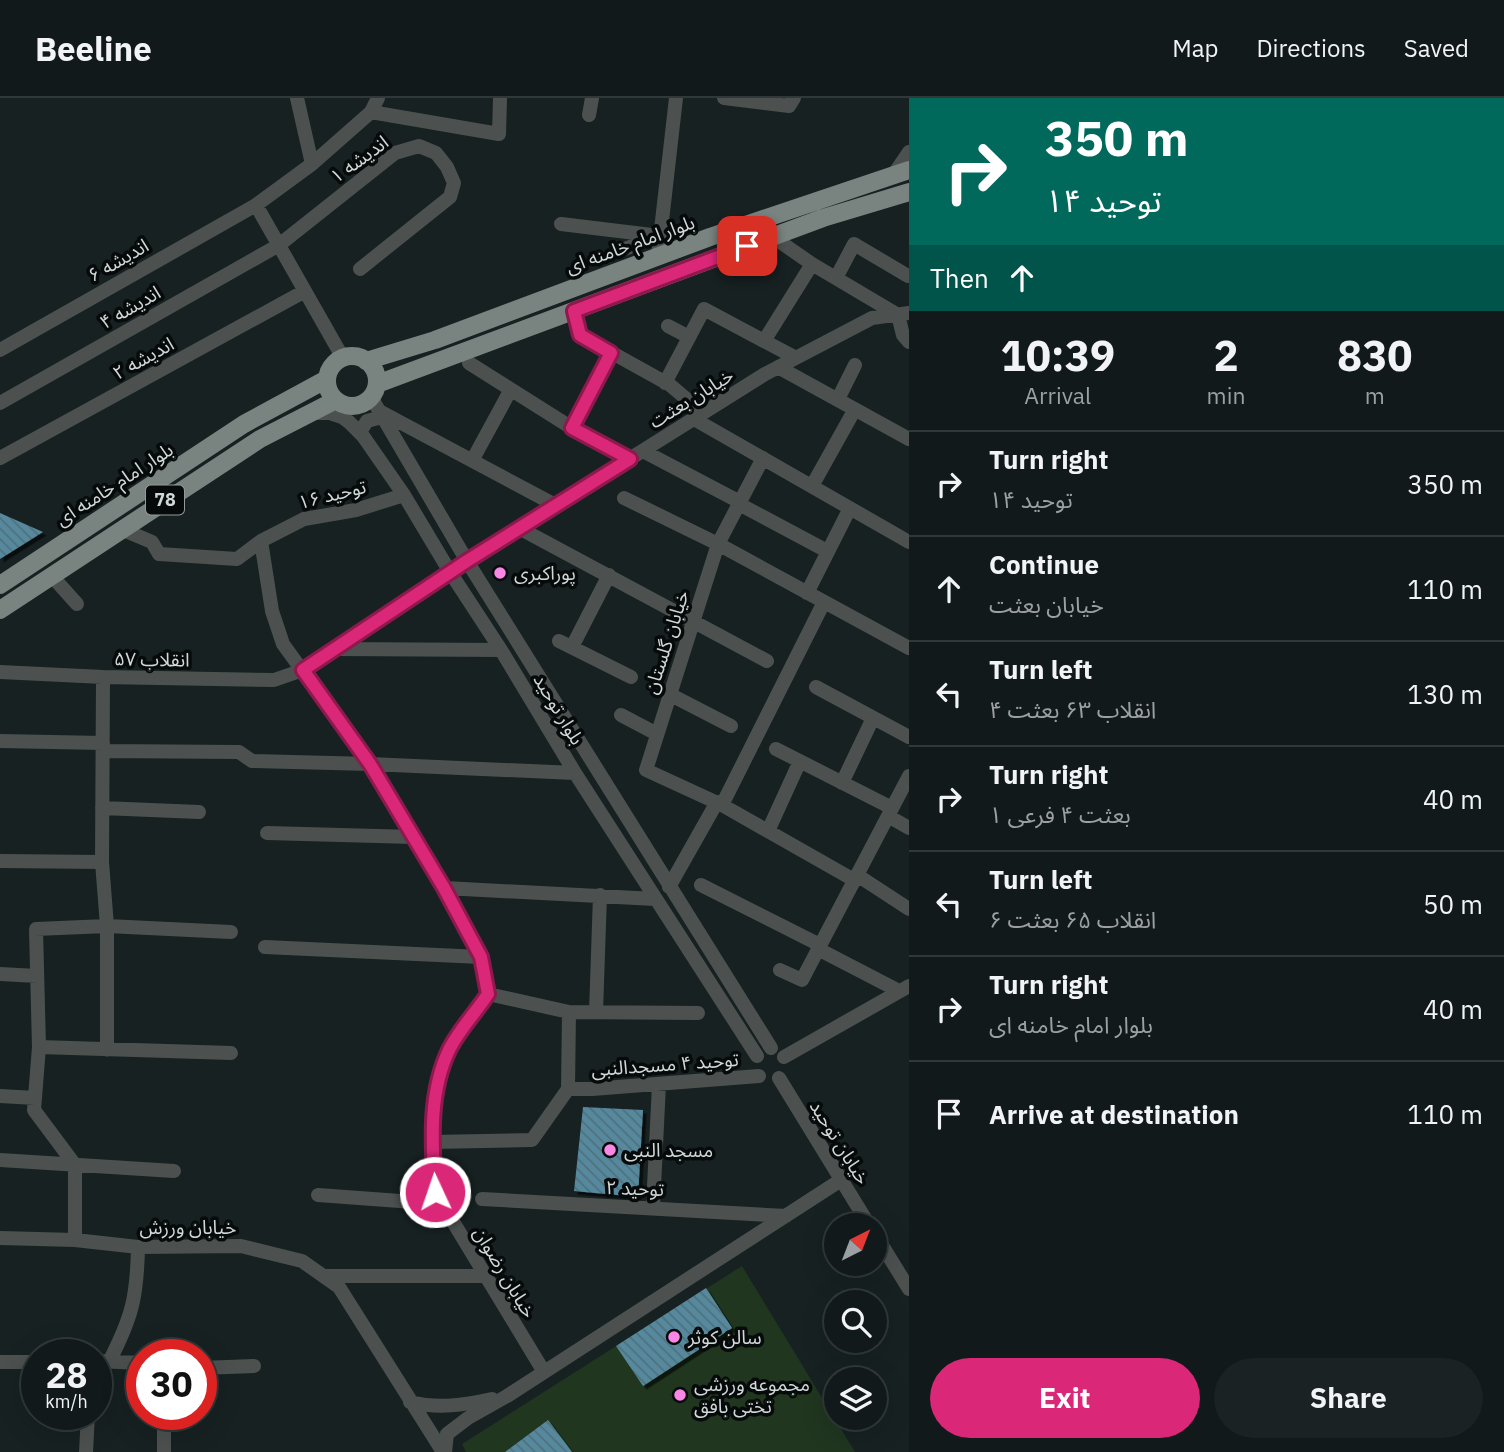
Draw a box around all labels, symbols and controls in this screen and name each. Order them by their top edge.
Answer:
text: Beeline [35,27,152,70]
text: Map [1172,32,1218,64]
text: Directions [1256,32,1366,64]
text: Saved [1404,32,1469,64]
text: 350 m [1045,106,1189,169]
icon: right [930,126,1021,217]
street label: اندیشه ۱ [325,130,393,188]
text: توحید ۱۴ [1045,179,1162,221]
street label: بلوار امام خامنه ای [562,210,699,281]
pin [717,216,777,276]
icon: arrive [728,227,766,265]
street label: اندیشه ۶ [83,233,153,287]
icon: ahead [1003,259,1041,297]
text: Then [930,261,989,295]
street label: اندیشه ۴ [95,280,165,334]
text: 10:39 [1000,328,1115,383]
text: 2 [1213,328,1239,383]
text: 830 [1337,328,1413,383]
street label: اندیشه ۲ [108,331,178,385]
street label: خیابان بعثت [644,363,738,433]
text: Arrival [1024,380,1091,410]
text: min [1207,380,1245,410]
text: m [1365,380,1385,410]
street label: بلوار امام خامنه ای [51,437,179,533]
text: Turn right [989,442,1108,476]
icon: right [930,465,968,503]
text: 350 m [1407,467,1483,501]
street label: توحید ۱۶ [295,474,369,514]
text: توحید ۱۴ [989,484,1073,514]
road number: 78 [146,486,184,514]
text: Continue [989,547,1099,581]
place label: پوراکبری [514,561,576,586]
marker: پوراکبری [492,565,508,581]
icon: ahead [930,570,968,608]
text: 110 m [1407,572,1483,606]
street label: خیابان گلستان [638,587,694,697]
text: خیابان بعثت [989,589,1104,619]
street label: انقلاب ۵۷ [114,646,190,672]
text: Turn left [989,652,1092,686]
street label: بلوار توحید [528,669,590,749]
icon: left [930,675,968,713]
text: 130 m [1407,677,1483,711]
text: انقلاب ۶۳ بعثت ۴ [989,694,1156,724]
text: Turn right [989,757,1108,791]
icon: right [930,780,968,818]
text: 40 m [1423,782,1483,816]
text: بعثت ۴ فرعی ۱ [989,799,1131,829]
text: Turn left [989,862,1092,896]
icon: left [930,885,968,923]
text: 50 m [1423,887,1483,921]
text: انقلاب ۶۵ بعثت ۶ [989,904,1156,934]
text: Turn right [989,967,1108,1001]
icon: right [930,990,968,1028]
text: 40 m [1423,992,1483,1026]
text: بلوار امام خامنه ای [989,1009,1153,1039]
street label: توحید ۴ مسجدالنبی [590,1047,740,1081]
street label: خیابان توحید [805,1095,875,1189]
icon: arrive [930,1095,968,1133]
text: Arrive at destination [989,1097,1239,1131]
text: 110 m [1407,1097,1483,1131]
place label: مسجد النبی [624,1138,713,1162]
marker: مسجد النبی [602,1142,618,1158]
position arrow [398,1155,472,1229]
street label: توحید ۲ [605,1175,665,1201]
north arrow [824,1213,887,1276]
map controls [824,1213,887,1430]
street label: خیابان ورزش [140,1215,236,1239]
street label: خیابان رضوان [468,1222,542,1322]
button: search [824,1290,887,1353]
place label: سالن کوثر [687,1325,762,1349]
marker: سالن کوثر [666,1329,682,1345]
speed limit sign: 30 [126,1339,217,1430]
text: 28 [45,1352,88,1398]
button: Exit [930,1358,1200,1438]
button: Share [1214,1358,1483,1438]
button: layers [824,1367,887,1430]
place label: مجموعه ورزشی تختی بافق [694,1372,810,1418]
marker: مجموعه ورزشی تختی بافق [672,1387,688,1403]
text: km/h [45,1390,88,1413]

